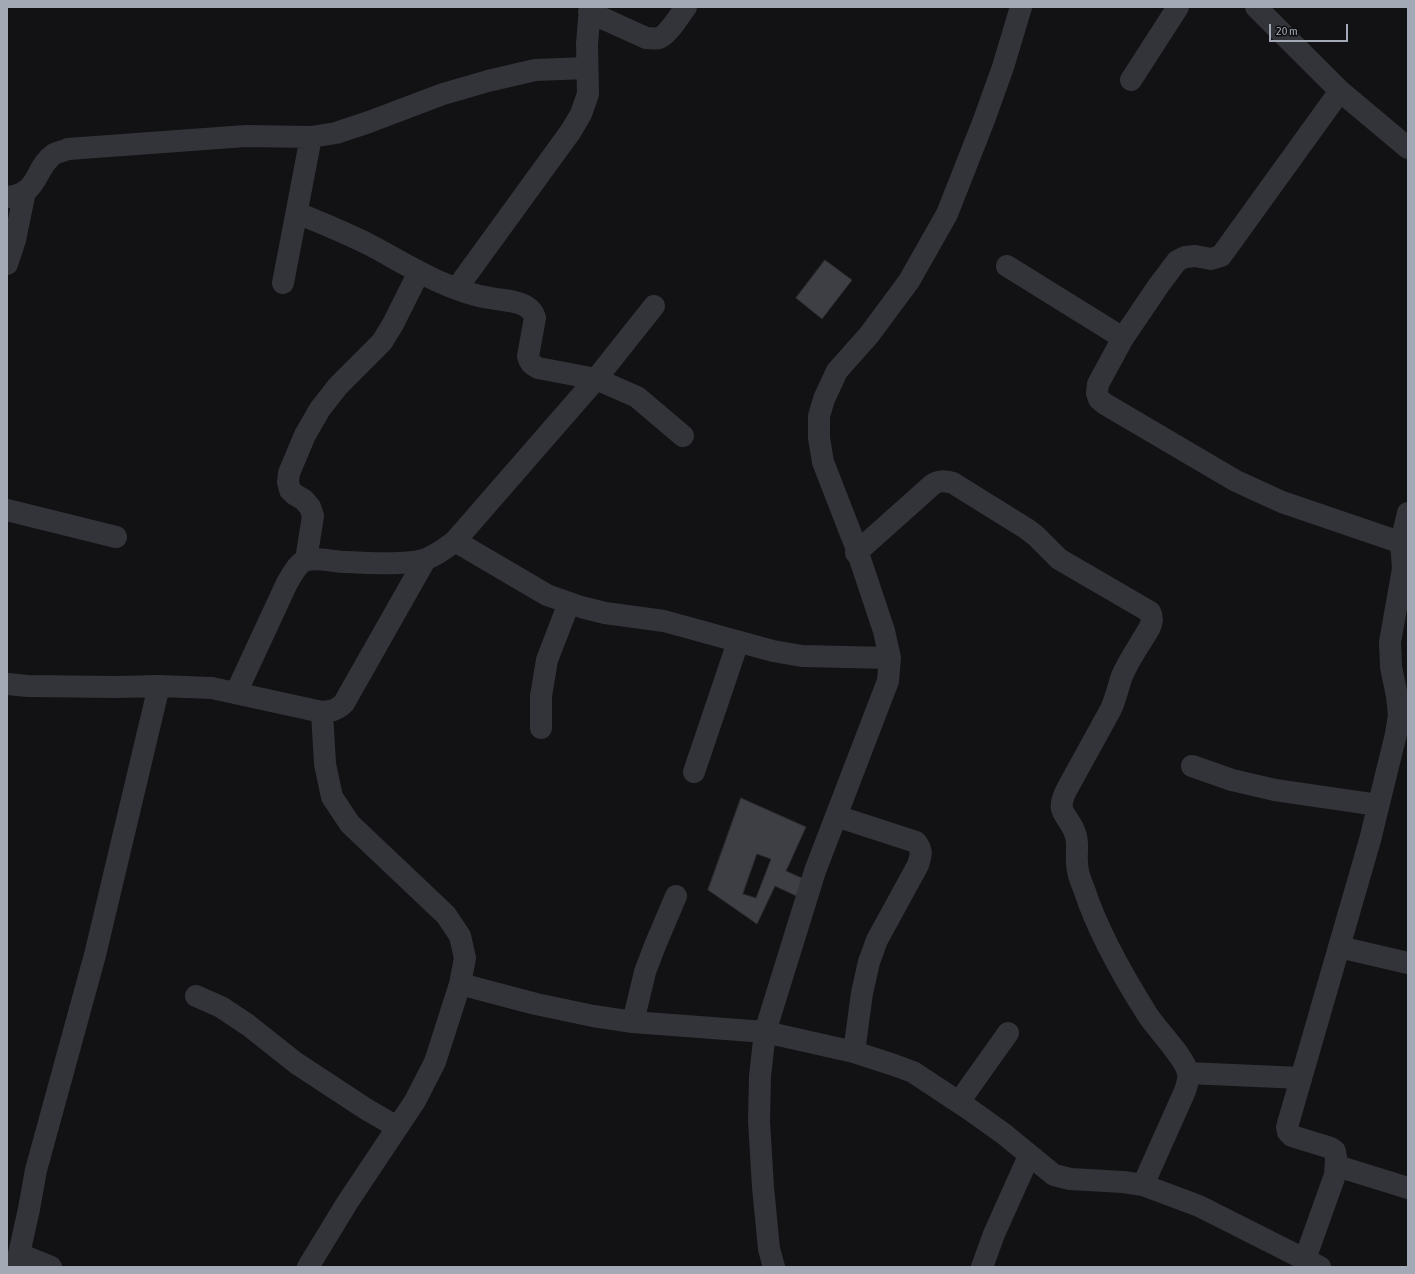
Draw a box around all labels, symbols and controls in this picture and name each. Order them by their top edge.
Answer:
scale bar [1271,16,1350,42]
text: 20 m [1276,24,1298,38]

